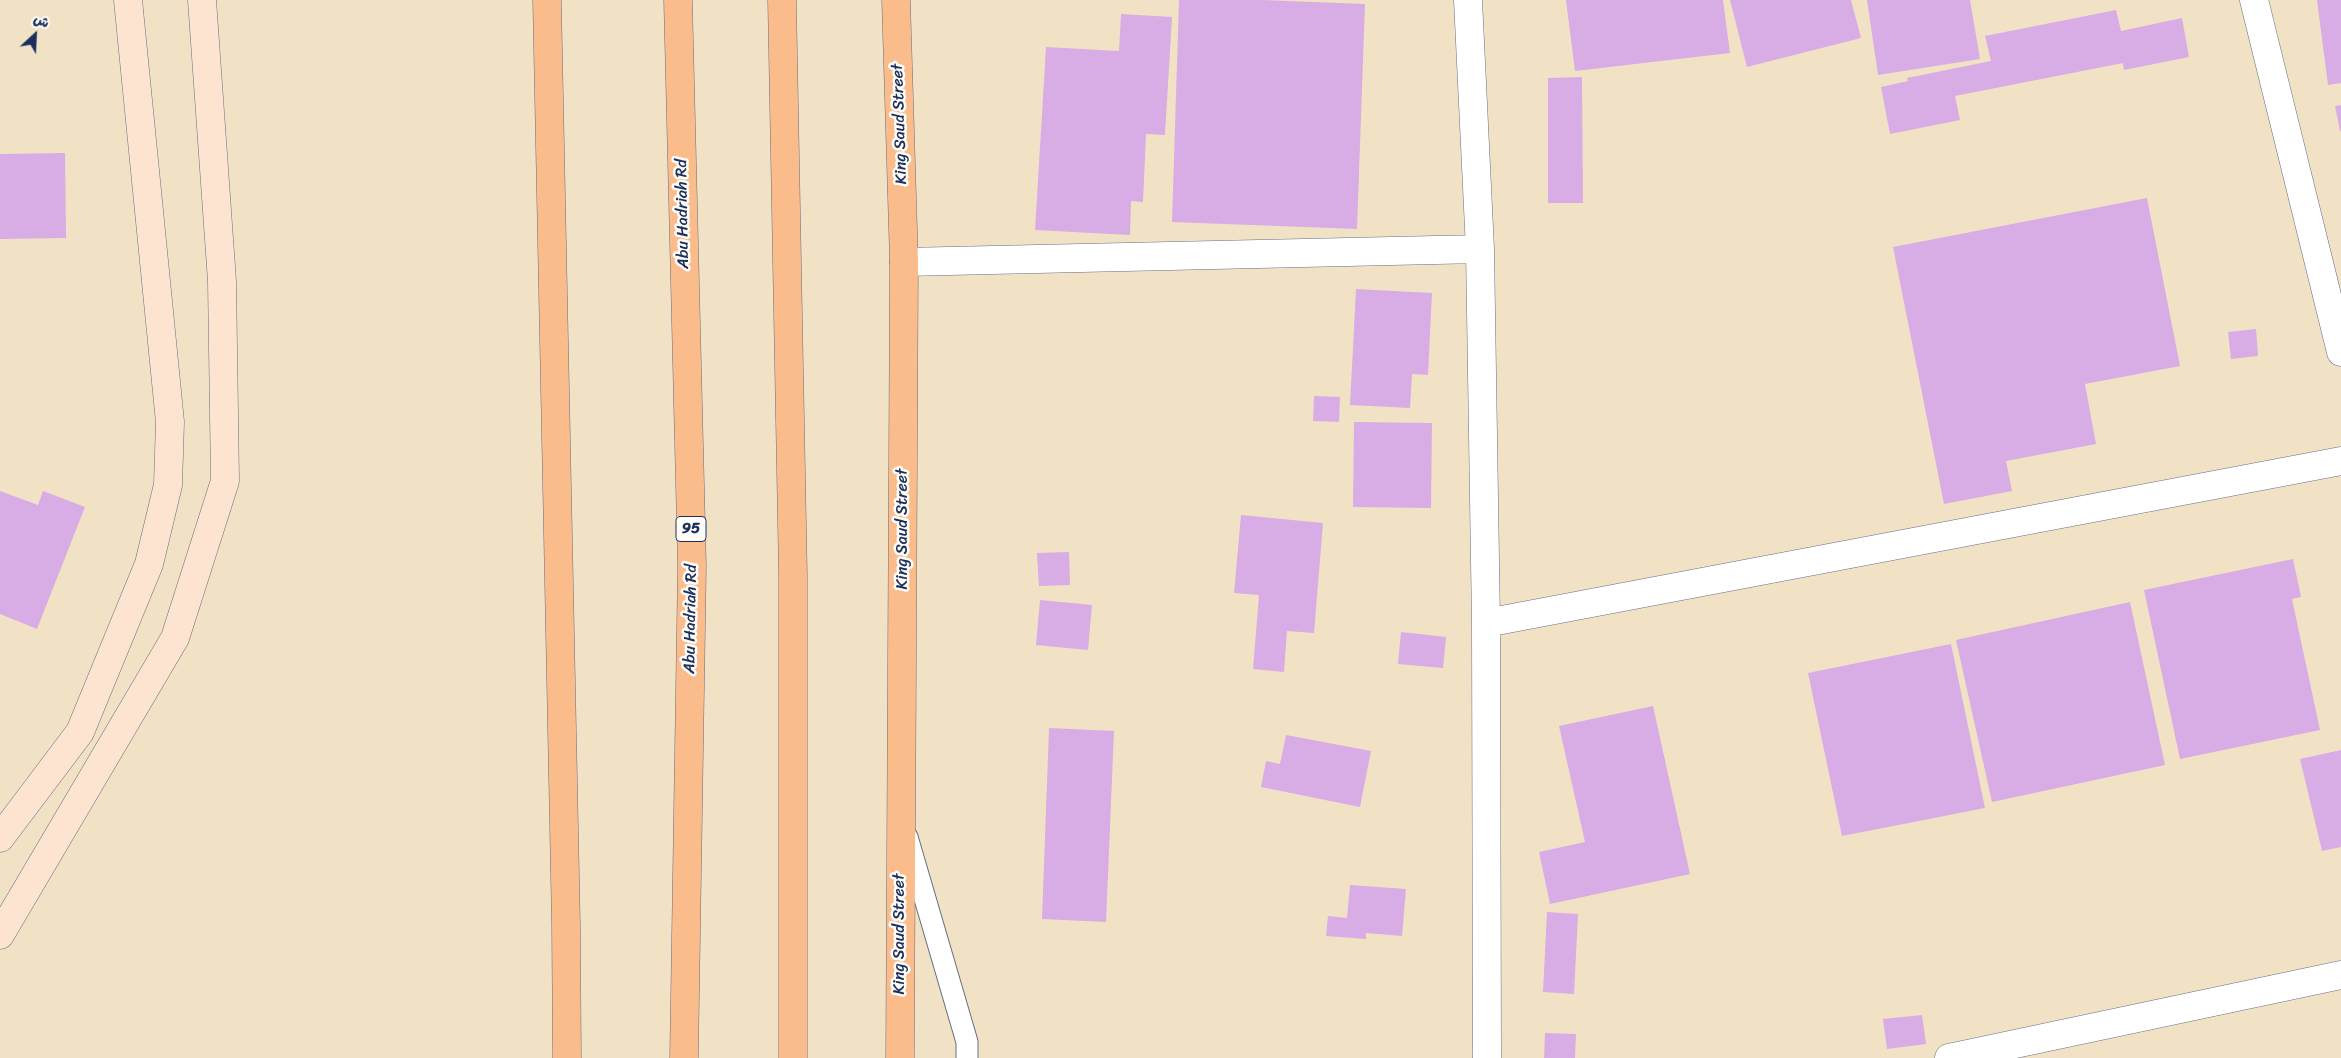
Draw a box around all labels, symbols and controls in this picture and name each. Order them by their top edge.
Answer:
text: ش [29,6,54,36]
north arrow [10,10,60,60]
street label: King Saud Street [888,63,912,185]
street label: Abu Hadriah Rd [672,159,694,269]
street label: King Saud Street [893,469,913,589]
road number: 95 [676,516,706,542]
street label: Abu Hadriah Rd [680,564,702,674]
street label: King Saud Street [890,874,910,994]

